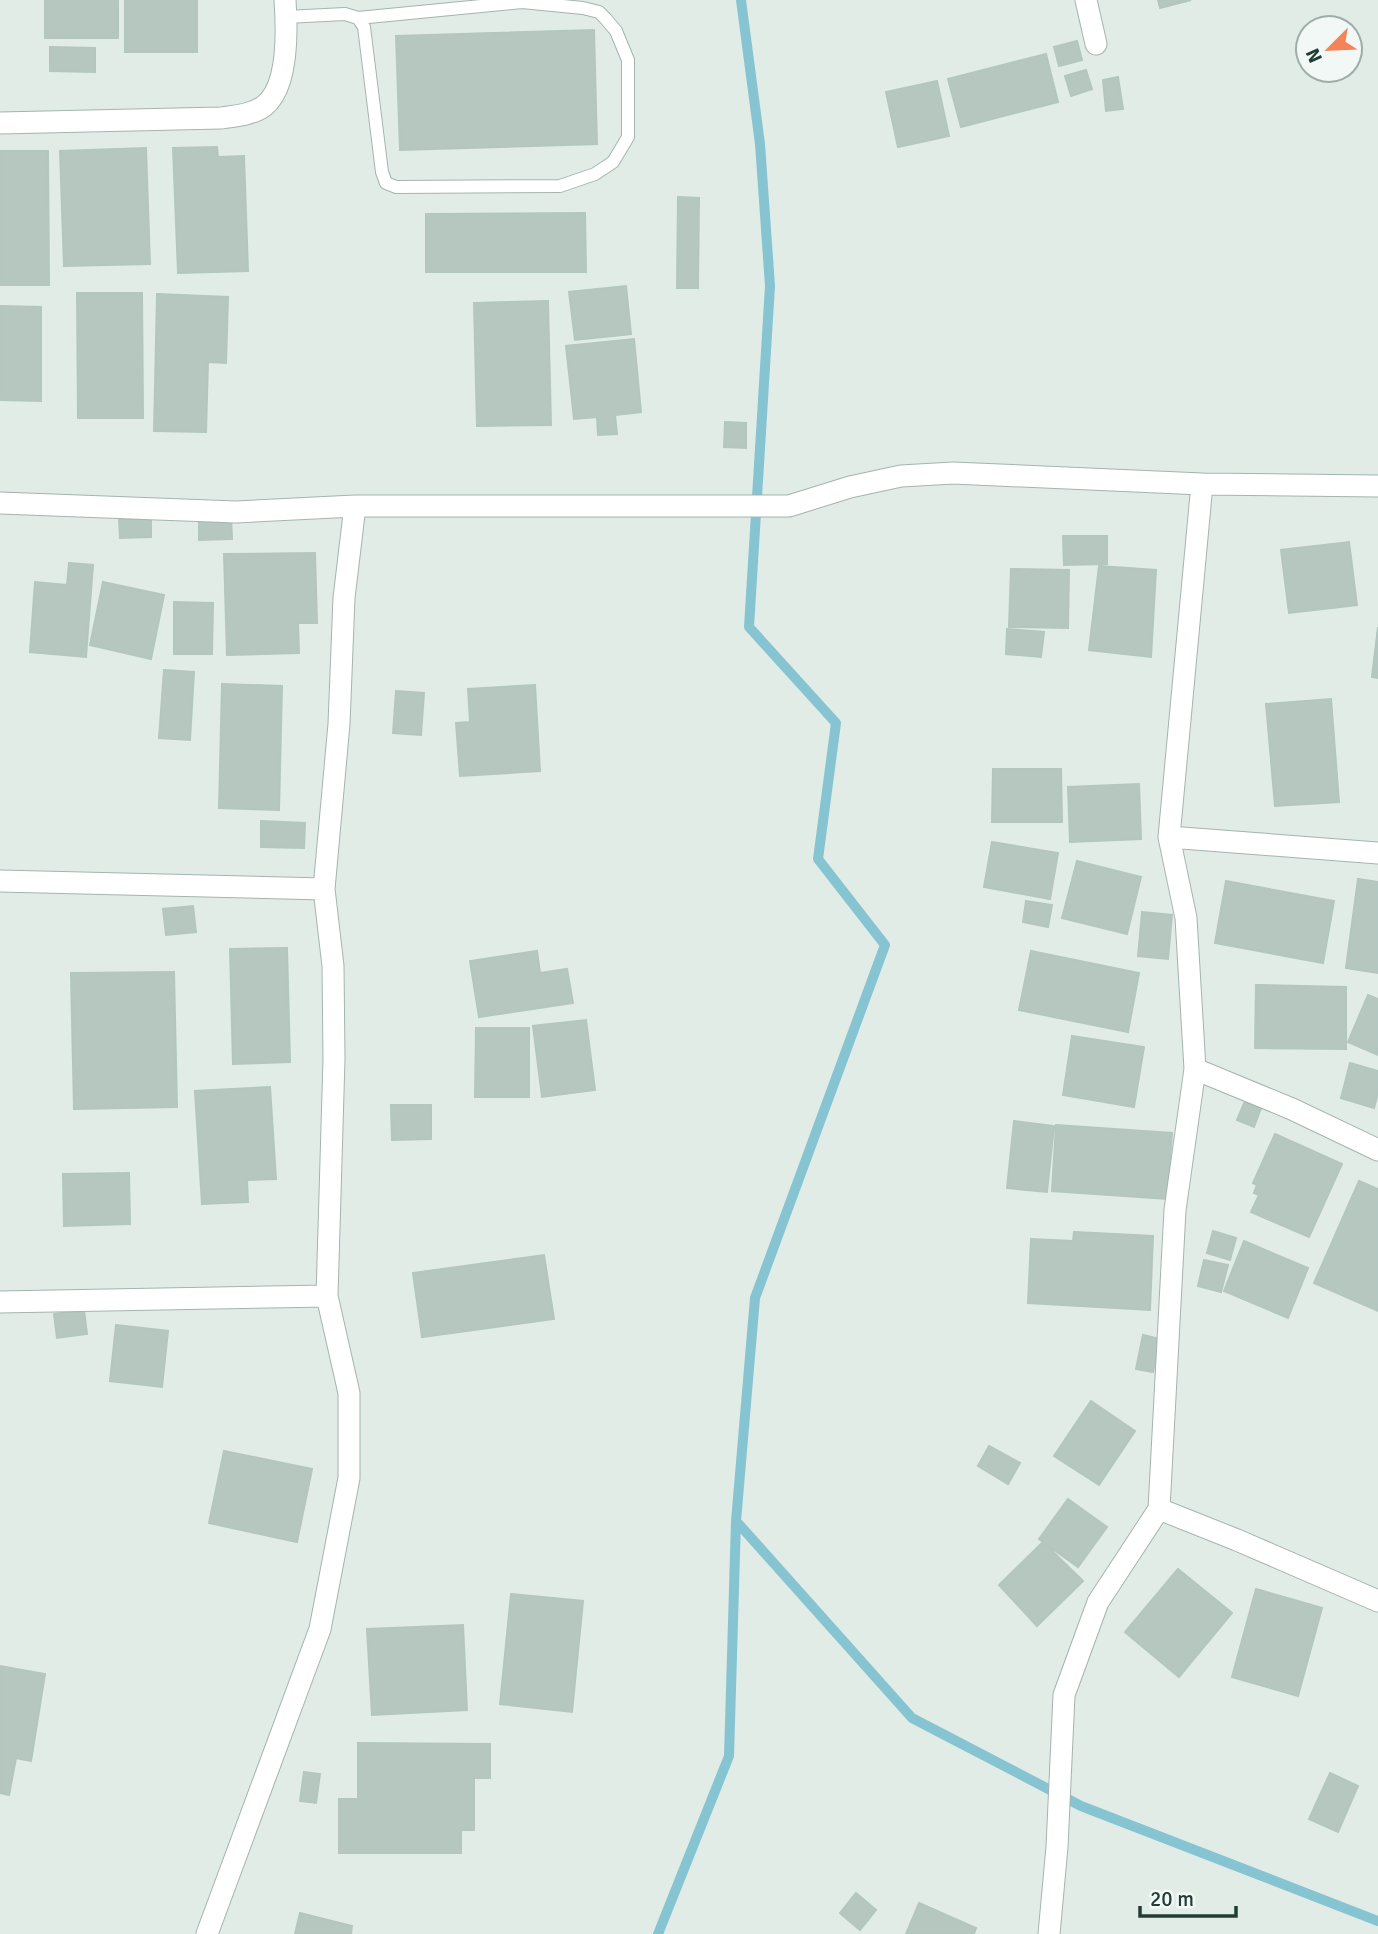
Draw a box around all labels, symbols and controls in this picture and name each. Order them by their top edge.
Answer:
north arrow [1294,14,1364,84]
text: N [1301,45,1328,66]
scale bar [1140,1874,1236,1918]
text: 20 m [1150,1886,1194,1912]

